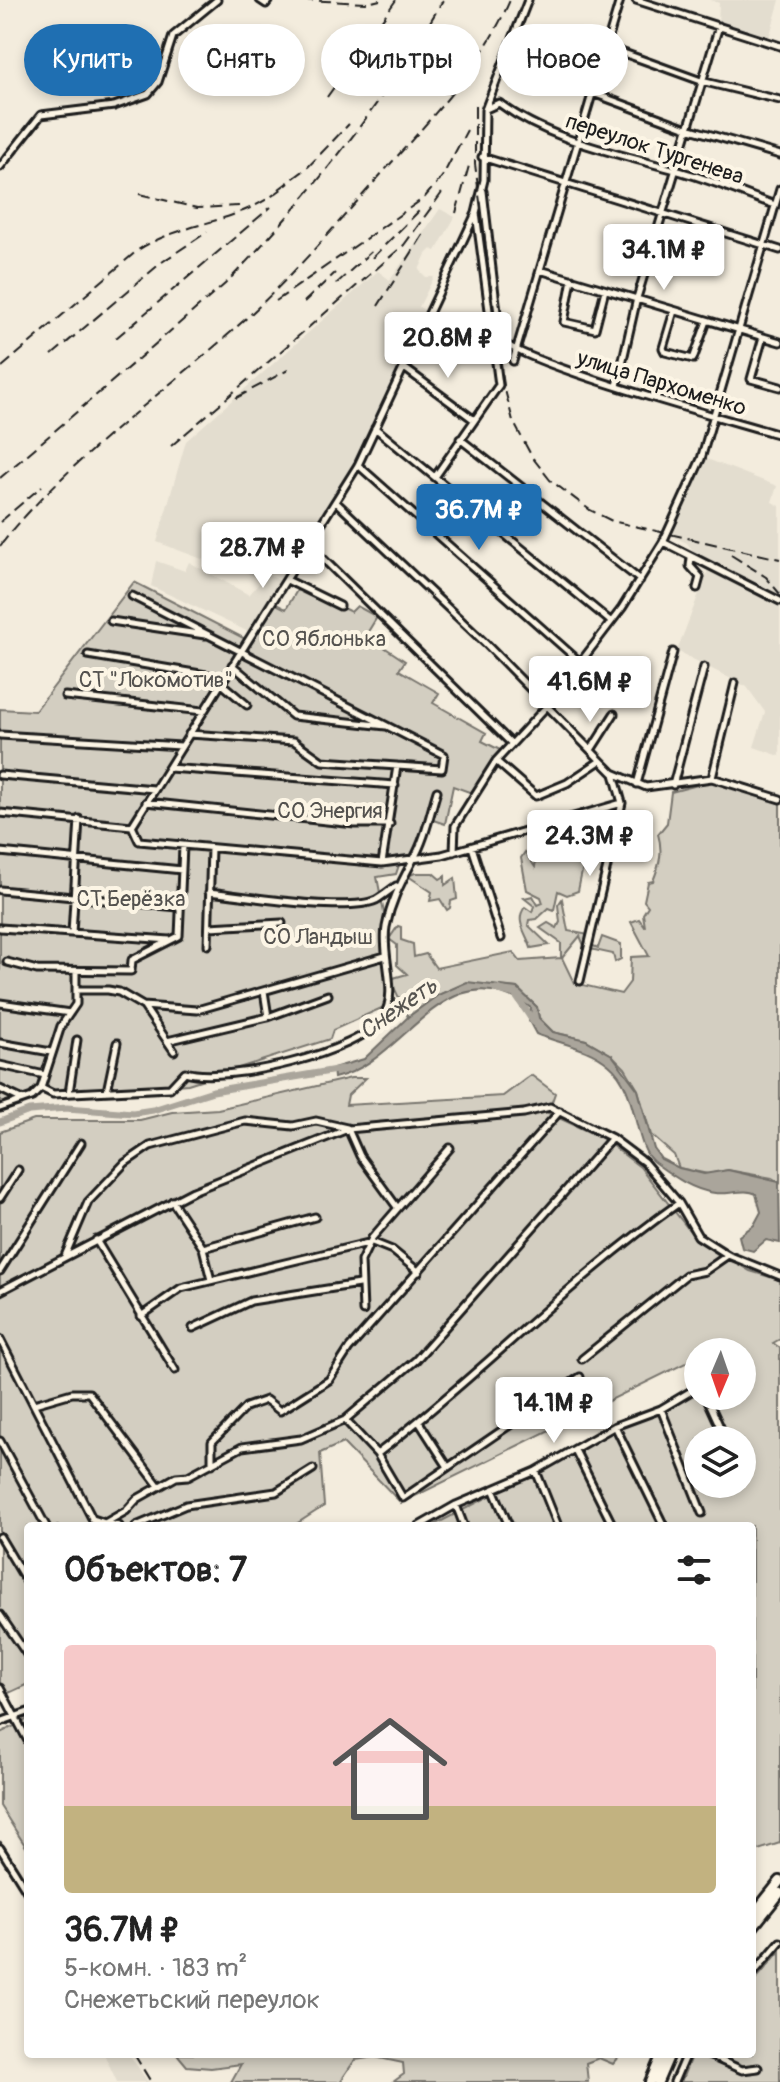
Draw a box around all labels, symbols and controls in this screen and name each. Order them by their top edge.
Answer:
chip: Купить [24,24,162,96]
chip: Снять [178,24,305,96]
chip: Фильтры [321,24,481,96]
chip: Новое [497,24,628,96]
street label: переулок Тургенева [562,107,747,191]
pin: 34.1M ₽ [590,224,738,292]
text: 34.1M ₽ [621,234,707,266]
pin: 20.8M ₽ [374,312,522,380]
text: 20.8M ₽ [402,322,494,354]
street label: улица Пархоменко [573,344,750,422]
pin: 36.7M ₽ [405,484,553,552]
text: 36.7M ₽ [434,494,524,526]
pin: 28.7M ₽ [189,522,337,590]
text: 28.7M ₽ [219,532,307,564]
park label: СО Яблонька [262,625,386,653]
pin: 41.6M ₽ [516,656,664,724]
park label: СТ "Локомотив" [79,666,233,694]
text: 41.6M ₽ [547,666,633,698]
park label: СО Энергия [277,797,383,825]
pin: 24.3M ₽ [516,810,664,878]
text: 24.3M ₽ [545,820,635,852]
park label: СТ Берёзка [76,885,186,913]
park label: СО Ландыш [263,923,373,951]
water label: Снежеть [354,971,443,1046]
north arrow [684,1338,756,1410]
map controls [684,1338,756,1498]
pin: 14.1M ₽ [480,1377,628,1445]
text: 14.1M ₽ [513,1387,595,1419]
button: layers [684,1426,756,1498]
icon: filters [672,1548,716,1592]
text: Объектов: 7 [64,1549,247,1592]
icon: home [318,1697,462,1841]
text: 36.7M ₽ [64,1909,180,1952]
text: 5-комн. · 183 m² [64,1952,247,1984]
text: Снежетьский переулок [64,1984,320,2016]

